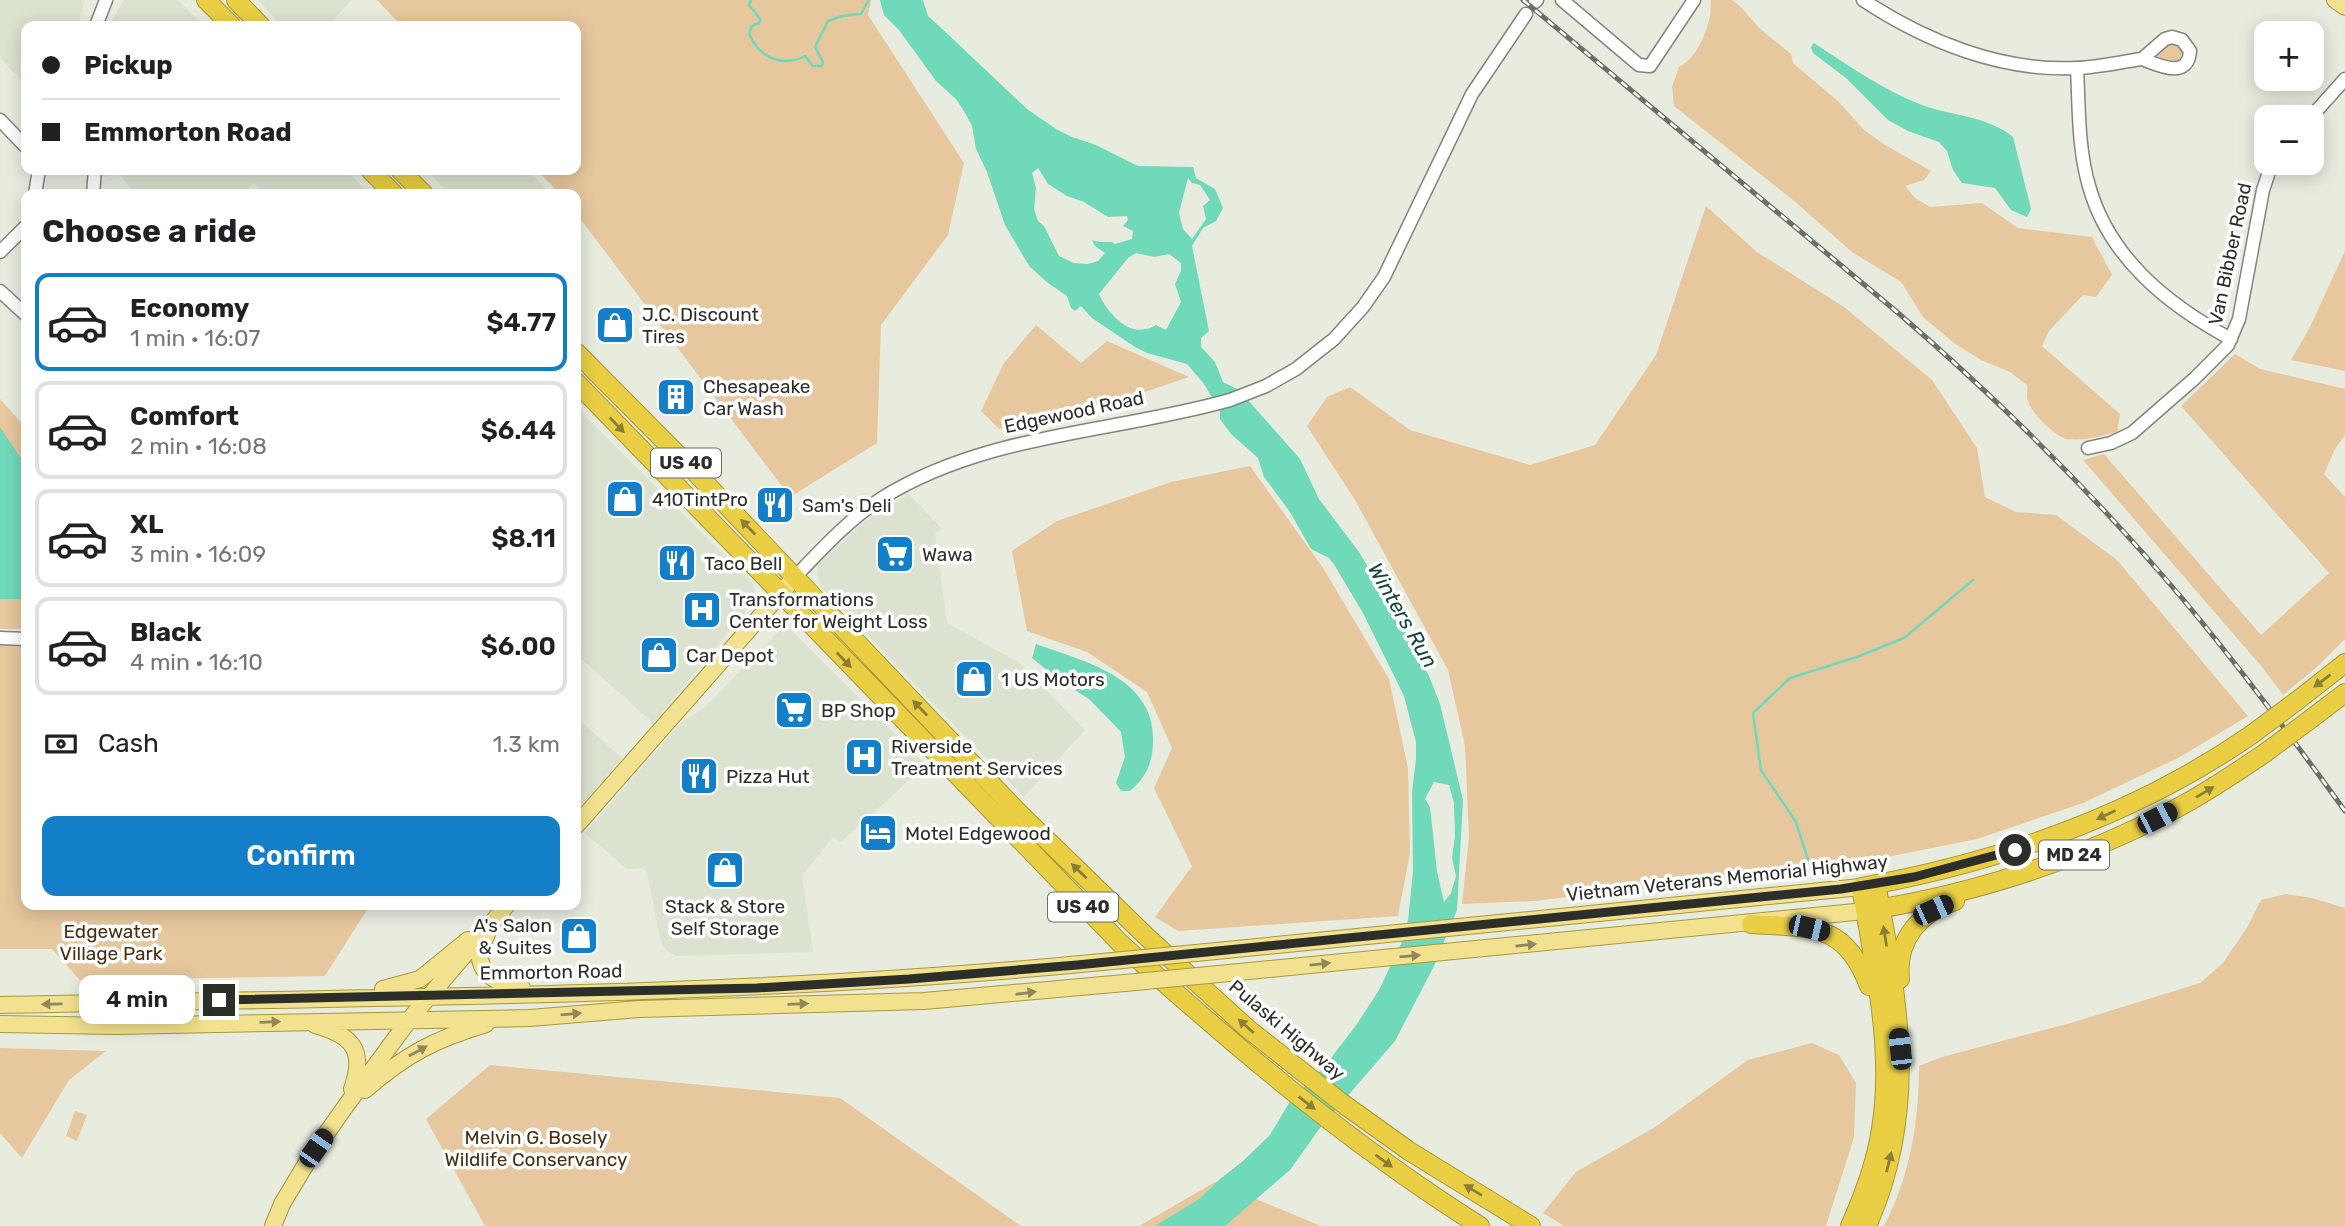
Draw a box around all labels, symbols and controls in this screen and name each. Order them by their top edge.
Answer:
map controls [2254,21,2324,175]
button: + [2254,21,2324,91]
text: Pickup [84,50,173,81]
button: − [2254,105,2324,175]
text: Emmorton Road [84,117,292,148]
street label: Van Bibber Road [2204,181,2256,327]
text: Choose a ride [42,212,256,250]
icon: car [46,291,109,354]
text: Economy [130,293,249,324]
place label: J.C. Discount Tires [642,303,760,348]
shop icon: J.C. Discount Tires [594,304,636,346]
text: $4.77 [486,307,556,338]
text: 1 min · 16:07 [130,324,260,352]
place label: Chesapeake Car Wash [703,375,810,420]
building icon: Chesapeake Car Wash [655,376,697,418]
street label: Edgewood Road [1002,386,1146,438]
icon: car [46,399,109,462]
text: Comfort [130,401,239,432]
text: $6.44 [481,415,556,446]
one-way arrow [609,416,625,433]
text: 2 min · 16:08 [130,432,267,460]
road number: US 40 [651,448,721,477]
shop icon: 410TintPro [604,478,646,520]
restaurant icon: Sam's Deli [754,484,796,526]
place label: 410TintPro [652,488,748,511]
place label: Sam's Deli [802,494,892,517]
icon: car [46,507,109,570]
text: XL [130,509,163,540]
one-way arrow [739,519,756,536]
text: $8.11 [491,523,556,554]
supermarket icon: Wawa [874,533,916,575]
text: 3 min · 16:09 [130,540,266,568]
restaurant icon: Taco Bell [656,542,698,584]
place label: Wawa [922,543,973,566]
place label: Taco Bell [704,552,782,575]
water label: Winters Run [1363,558,1443,672]
place label: Transformations Center for Weight Loss [729,588,928,633]
hospital icon: Transformations Center for Weight Loss [681,589,723,631]
icon: car [46,615,109,678]
text: Black [130,617,202,648]
text: $6.00 [481,631,556,662]
shop icon: Car Depot [638,634,680,676]
place label: Car Depot [686,644,774,667]
text: 4 min · 16:10 [130,648,263,676]
one-way arrow [836,651,852,668]
shop icon: 1 US Motors [953,658,995,700]
place label: 1 US Motors [1001,668,1105,691]
one-way arrow [2313,674,2331,689]
supermarket icon: BP Shop [773,689,815,731]
place label: BP Shop [821,699,896,722]
one-way arrow [911,700,928,717]
icon: cash [42,725,80,763]
text: Cash [98,728,159,759]
text: 1.3 km [493,730,560,758]
place label: Riverside Treatment Services [891,735,1063,780]
hospital icon: Riverside Treatment Services [843,736,885,778]
restaurant icon: Pizza Hut [678,755,720,797]
place label: Pizza Hut [726,765,810,788]
one-way arrow [2195,785,2214,798]
car [2134,799,2181,837]
one-way arrow [2095,810,2116,821]
hotel icon: Motel Edgewood [857,812,899,854]
button: Confirm [42,816,560,896]
place label: Motel Edgewood [905,822,1051,845]
route start [1999,834,2031,866]
road number: MD 24 [2039,840,2109,870]
shop icon: Stack & Store Self Storage [704,849,746,891]
street label: Vietnam Veterans Memorial Highway [1565,850,1889,906]
one-way arrow [1071,863,1087,879]
car [1910,892,1957,928]
road number: US 40 [1048,893,1118,922]
place label: Stack & Store Self Storage [665,895,785,940]
car [1787,913,1832,943]
place label: A's Salon & Suites [473,914,552,959]
shop icon: A's Salon & Suites [558,915,600,957]
park label: Edgewater Village Park [60,920,163,965]
one-way arrow [1879,925,1890,947]
one-way arrow [1515,939,1537,950]
one-way arrow [1399,950,1421,961]
street label: Emmorton Road [479,959,623,985]
one-way arrow [1309,959,1331,970]
street label: Pulaski Highway [1224,975,1350,1085]
callout: 4 min [79,976,194,1024]
route end [203,984,235,1016]
text: 4 min [106,985,168,1013]
one-way arrow [1015,988,1037,999]
one-way arrow [41,998,63,1009]
one-way arrow [788,999,810,1010]
one-way arrow [560,1008,582,1019]
one-way arrow [260,1016,282,1028]
one-way arrow [1237,1019,1254,1034]
car [1888,1027,1913,1071]
one-way arrow [408,1045,428,1056]
one-way arrow [1298,1095,1316,1110]
car [296,1125,337,1171]
park label: Melvin G. Bosely Wildlife Conservancy [445,1126,627,1171]
one-way arrow [1884,1151,1895,1173]
one-way arrow [1375,1154,1393,1168]
one-way arrow [1463,1184,1482,1197]

